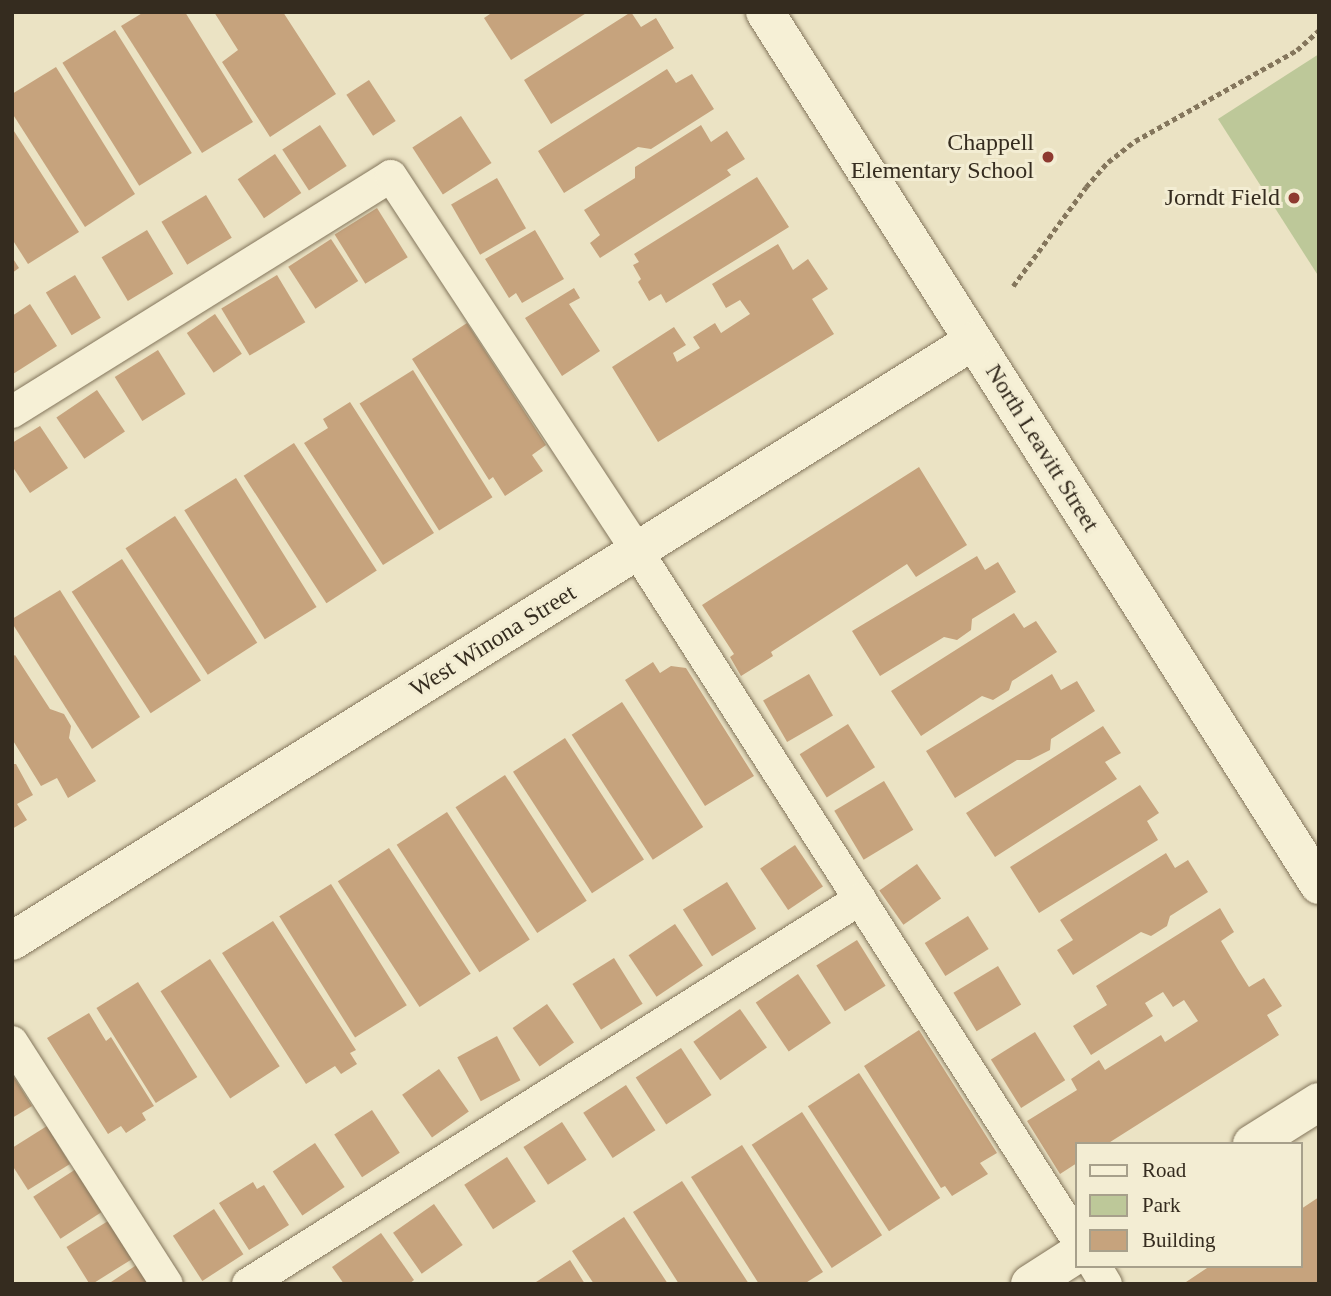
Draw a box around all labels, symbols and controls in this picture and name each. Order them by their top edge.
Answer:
place label: Chappell Elementary School [851,129,1034,185]
marker: Chappell Elementary School [1040,149,1056,165]
place label: Jorndt Field [1165,184,1280,212]
marker: Jorndt Field [1286,190,1302,206]
street label: North Leavitt Street [979,359,1105,537]
street label: West Winona Street [405,578,581,704]
legend [1076,1142,1303,1268]
text: Road [1142,1158,1186,1182]
text: Park [1142,1193,1181,1217]
text: Building [1142,1228,1216,1252]

